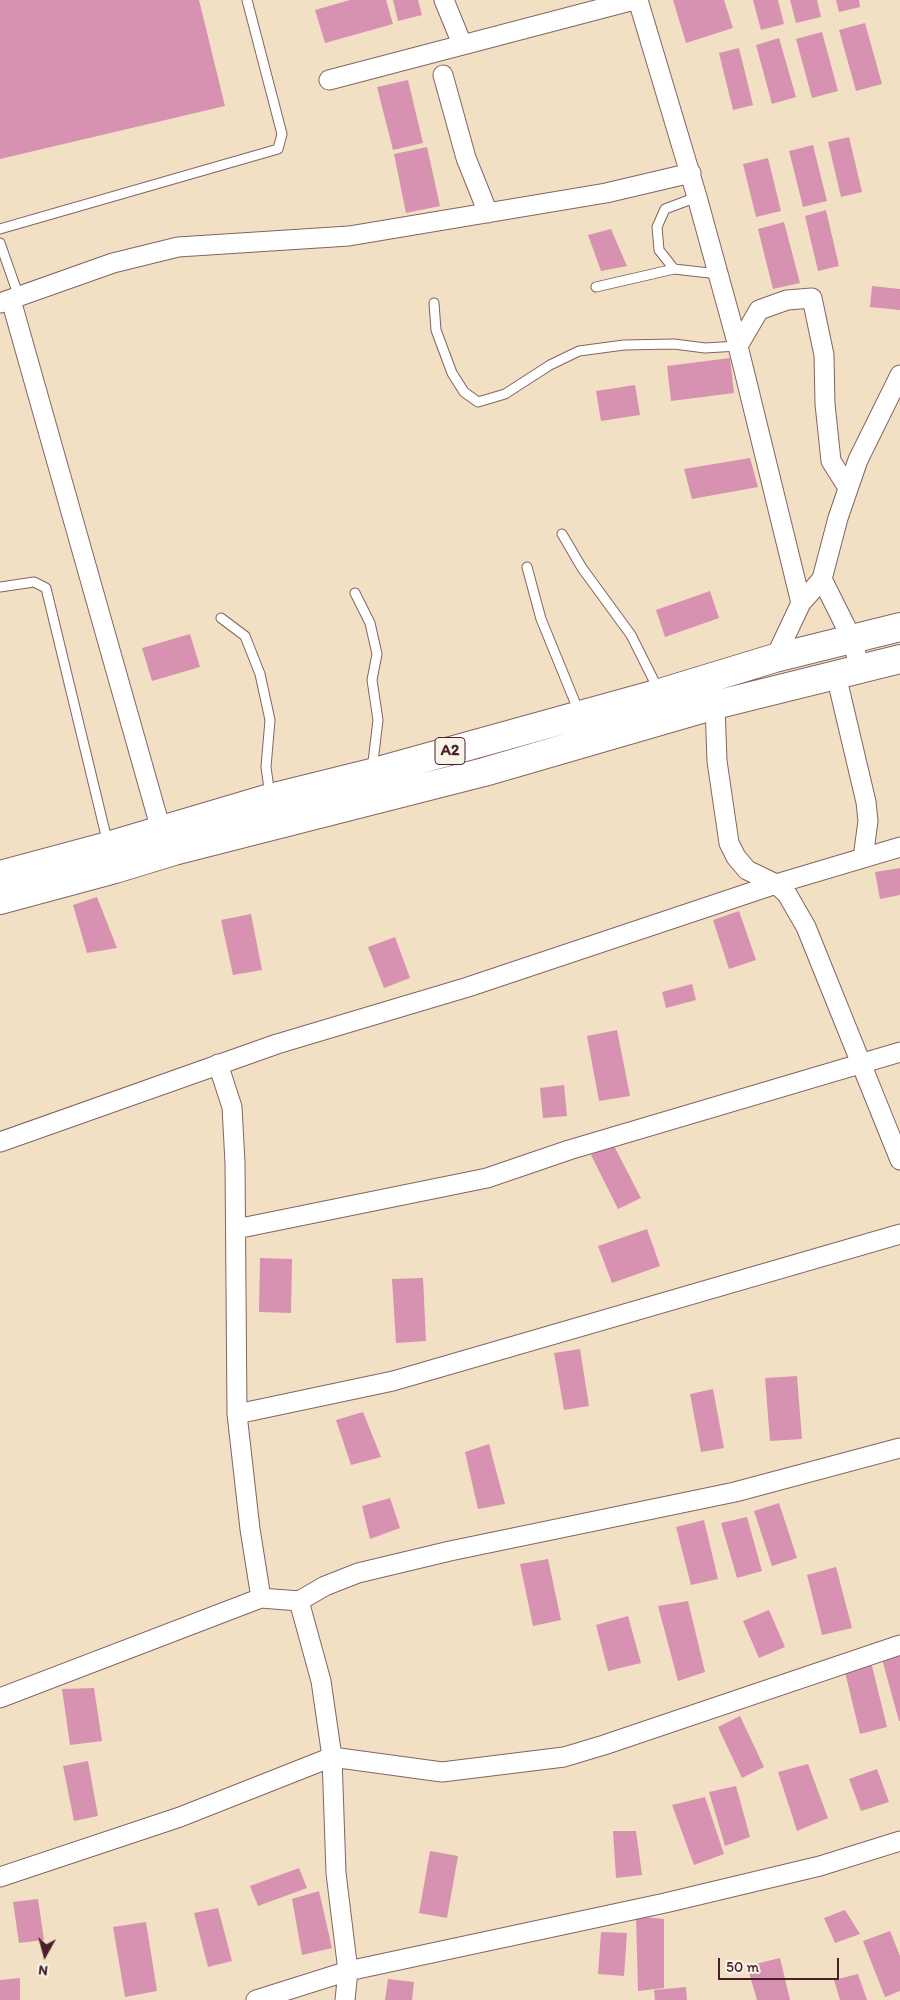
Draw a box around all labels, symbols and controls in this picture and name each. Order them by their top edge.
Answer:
road number: A2 [435,738,465,764]
north arrow [20,1930,70,1980]
scale bar [720,1948,841,1980]
text: 50 m [726,1958,759,1976]
text: N [37,1961,49,1979]

